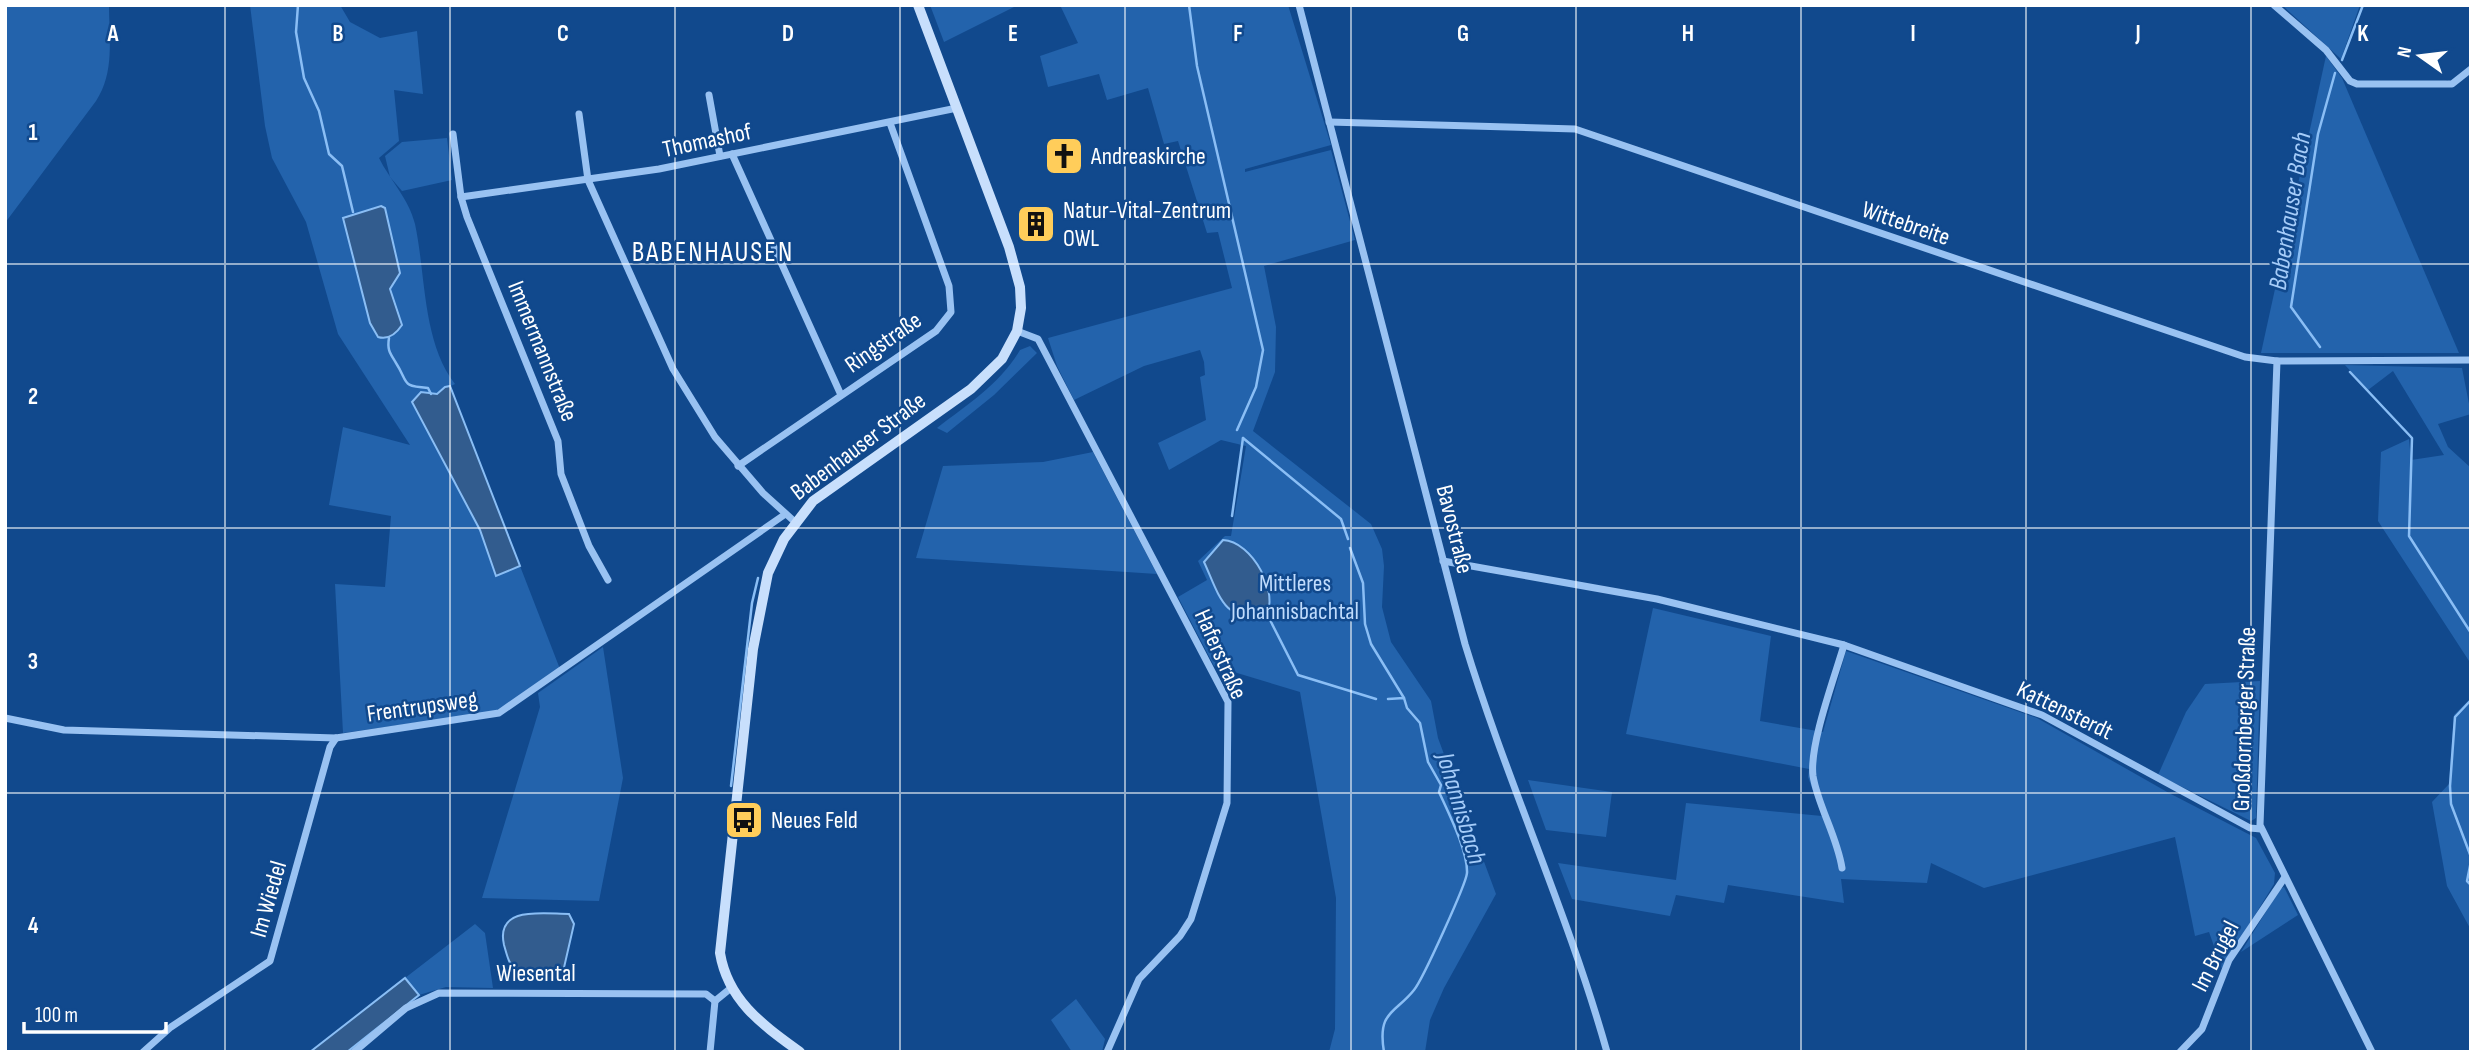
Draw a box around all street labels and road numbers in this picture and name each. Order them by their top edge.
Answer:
street label: Thomashof [660,117,755,164]
street label: Wittebreite [1858,195,1954,252]
street label: Immermannstraße [501,277,584,426]
street label: Ringstraße [839,306,927,379]
street label: Babenhauser Straße [785,386,931,507]
street label: Bavostraße [1430,482,1480,576]
street label: Haferstraße [1188,605,1253,704]
street label: Großdornberger Straße [2227,626,2262,812]
street label: Kattensterdt [2012,675,2118,746]
street label: Frentrupsweg [365,684,479,729]
street label: Im Wiedel [244,858,293,941]
street label: Im Brugel [2185,916,2245,996]
street label: Wiesental [496,959,576,988]

